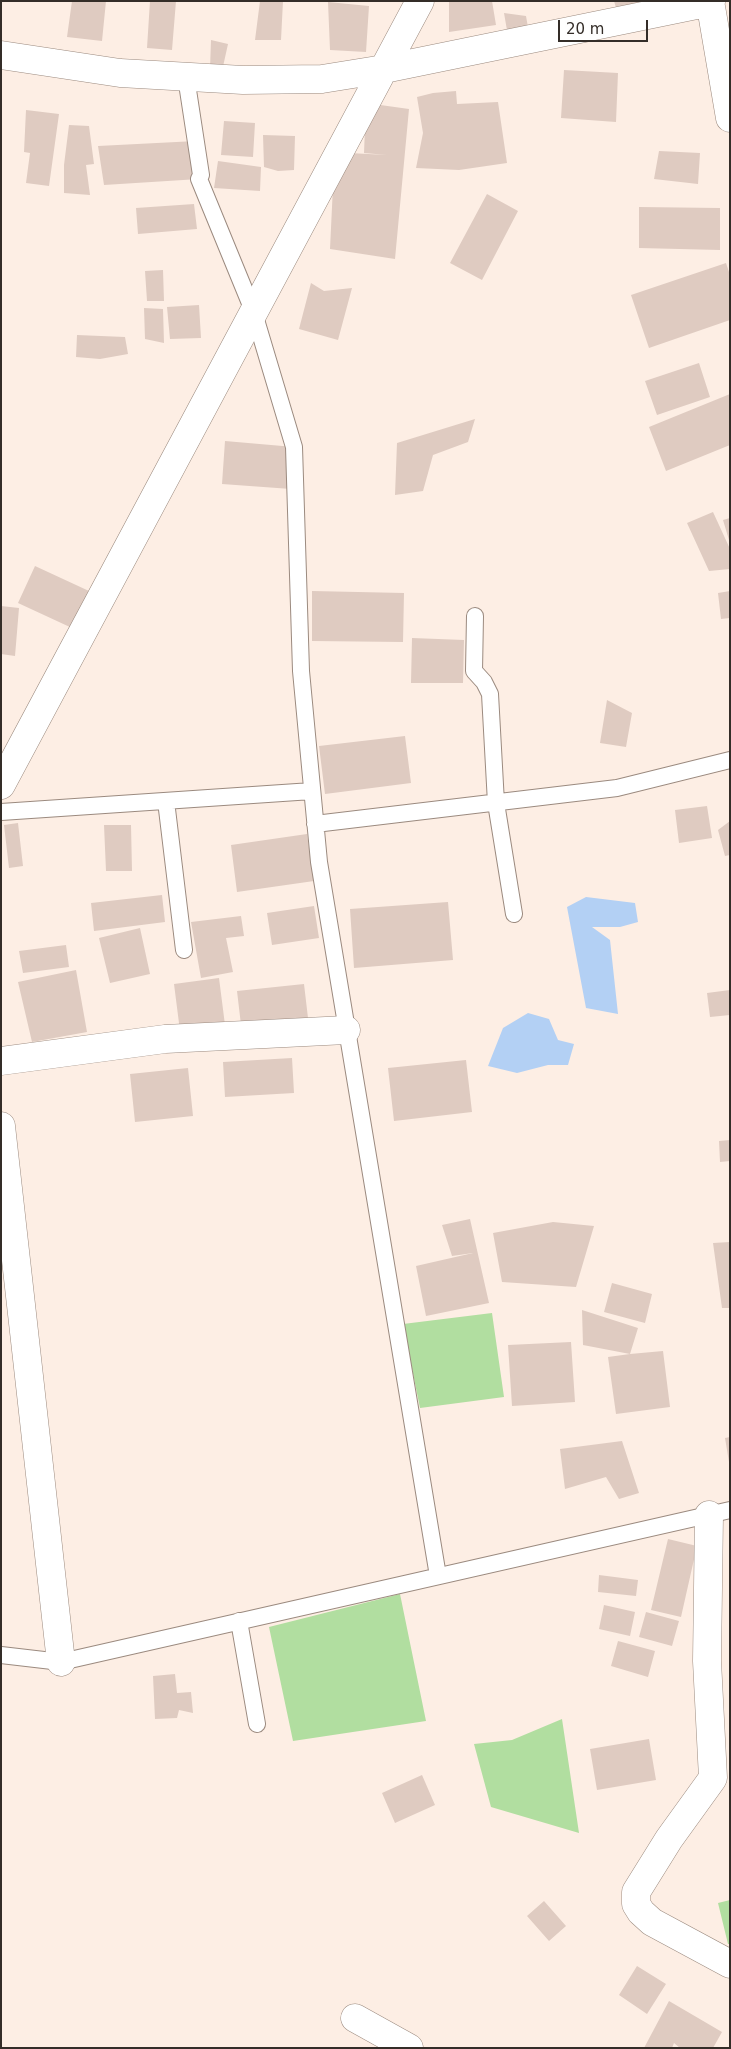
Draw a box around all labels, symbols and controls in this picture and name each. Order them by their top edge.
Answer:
scale bar [561,10,651,42]
text: 20 m [566,20,604,38]

